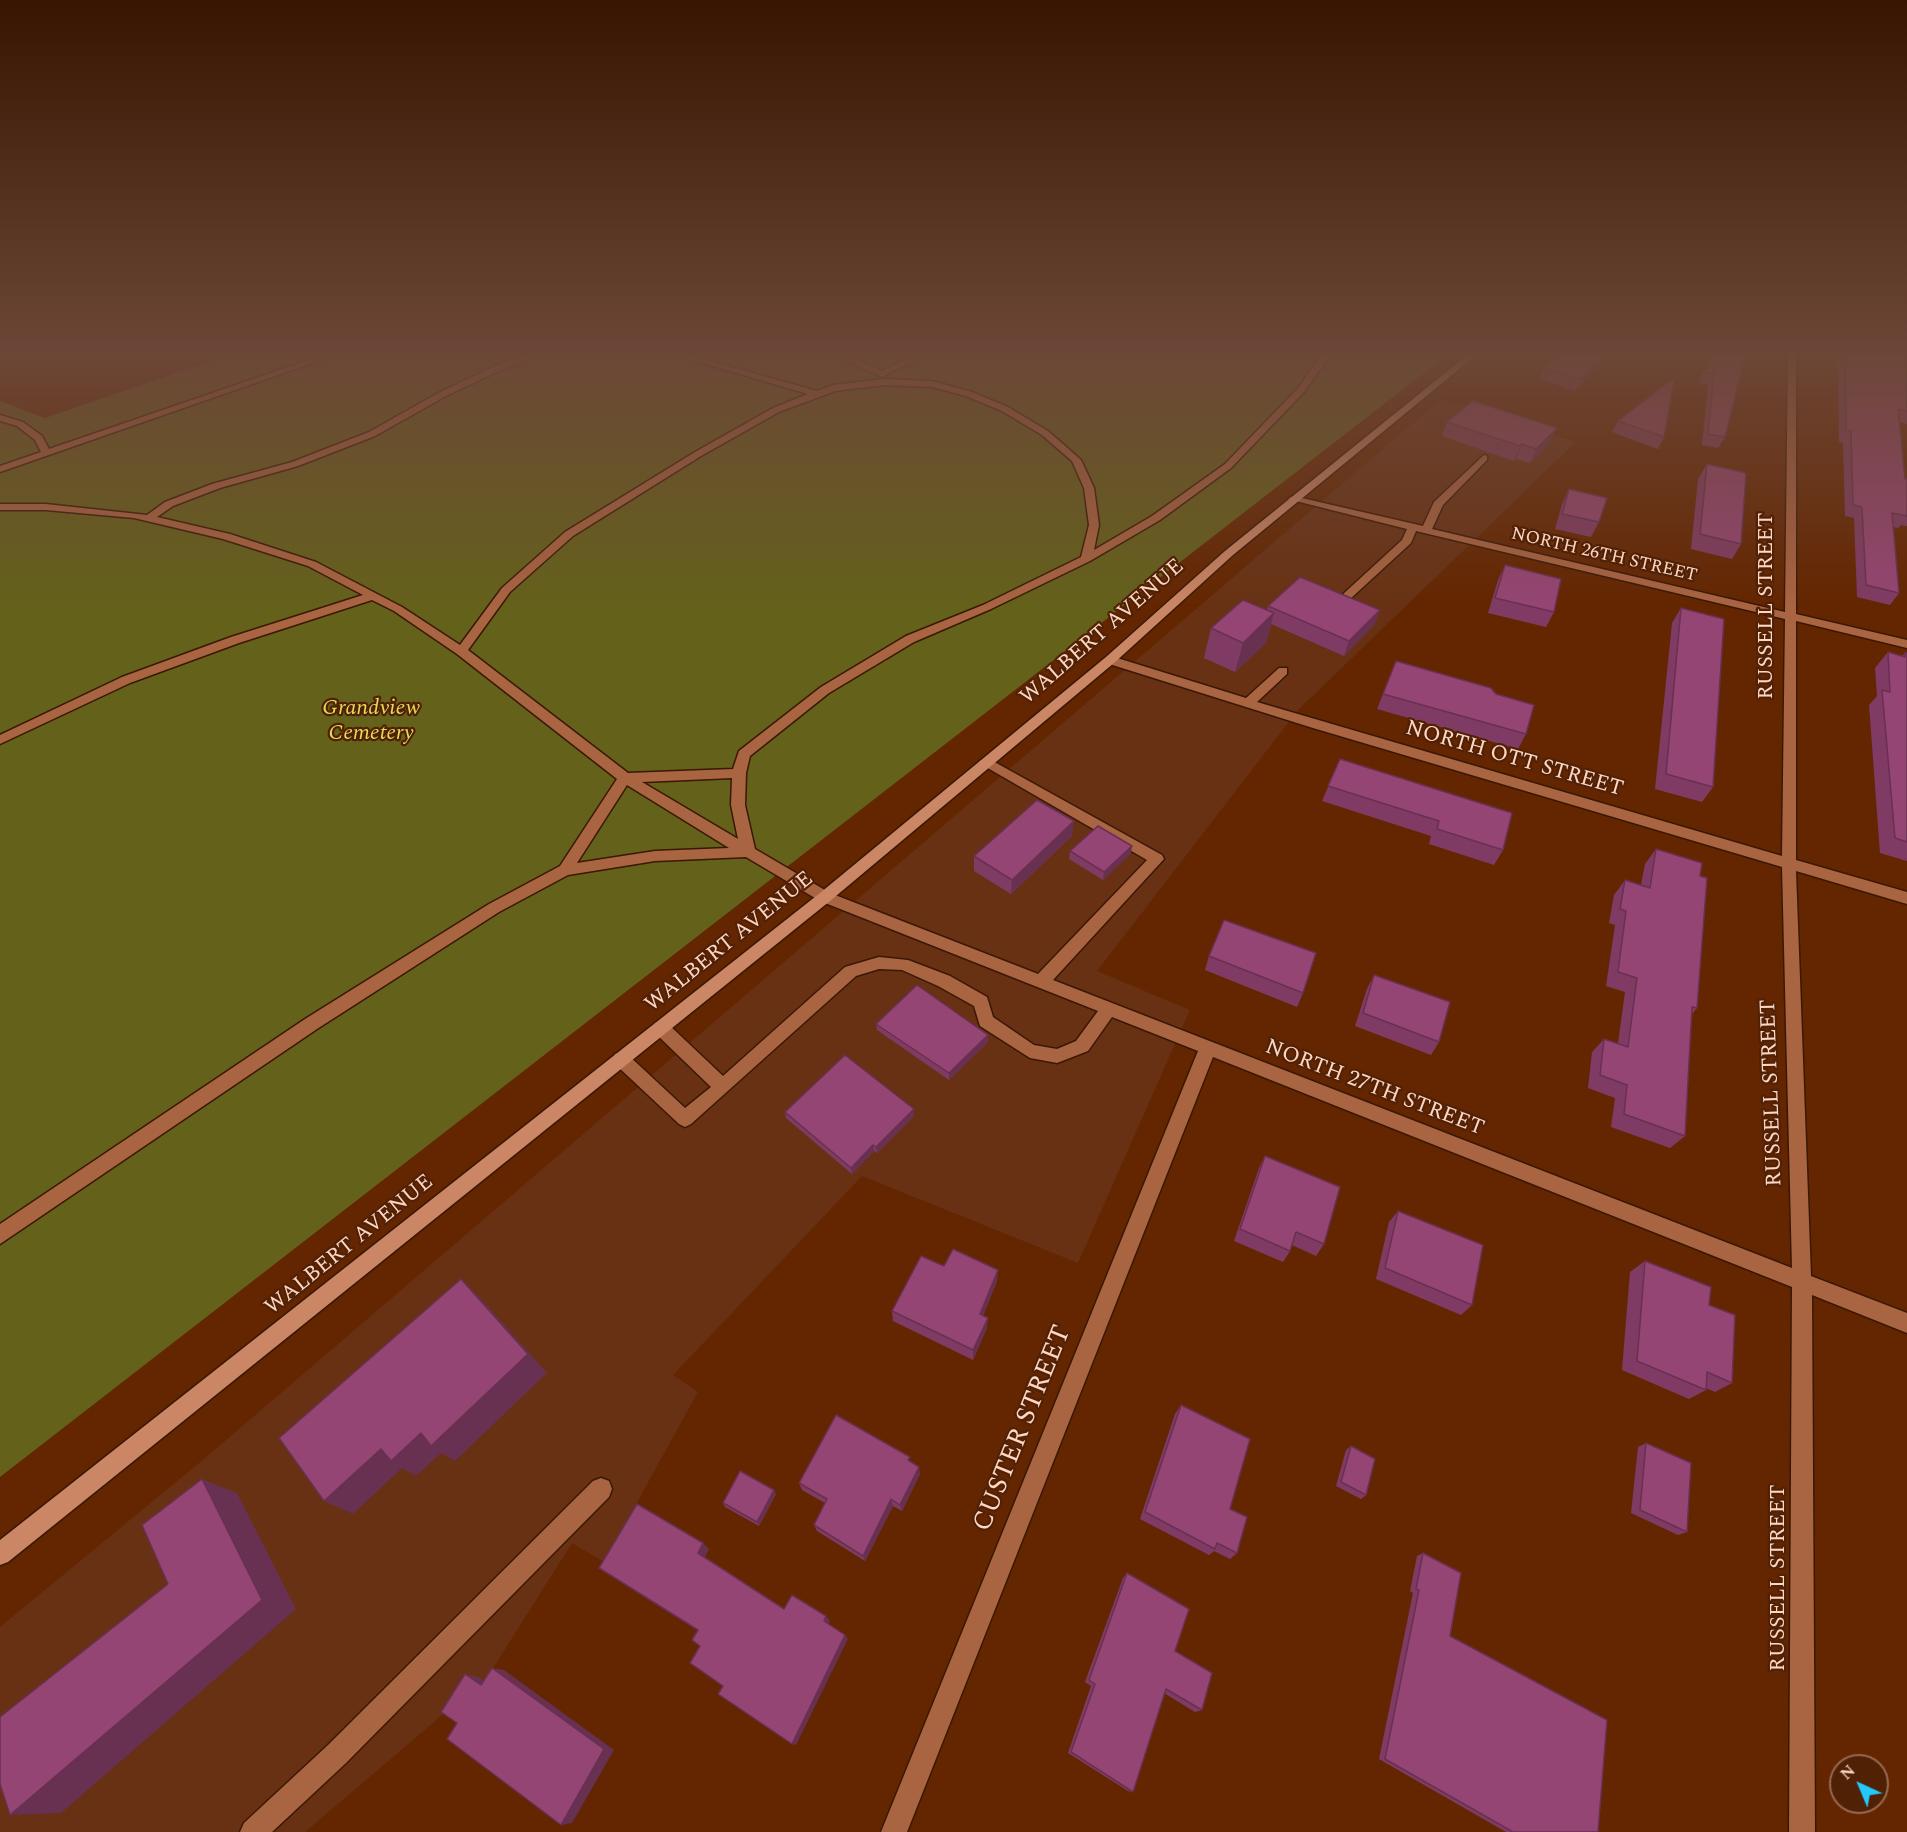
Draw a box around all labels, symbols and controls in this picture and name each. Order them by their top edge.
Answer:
street label: RUSSELL STREET [1755,512,1781,700]
street label: NORTH 26TH STREET [1509,524,1699,588]
street label: WALBERT AVENUE [1015,554,1191,712]
park label: Grandview Cemetery [322,697,420,748]
street label: NORTH OTT STREET [1402,716,1626,804]
street label: WALBERT AVENUE [640,867,820,1019]
street label: RUSSELL STREET [1757,999,1789,1187]
street label: NORTH 27TH STREET [1261,1035,1487,1143]
street label: WALBERT AVENUE [260,1170,440,1322]
street label: CUSTER STREET [968,1321,1080,1537]
street label: RUSSELL STREET [1767,1484,1793,1672]
north arrow [1829,1754,1889,1814]
text: N [1835,1759,1861,1786]

